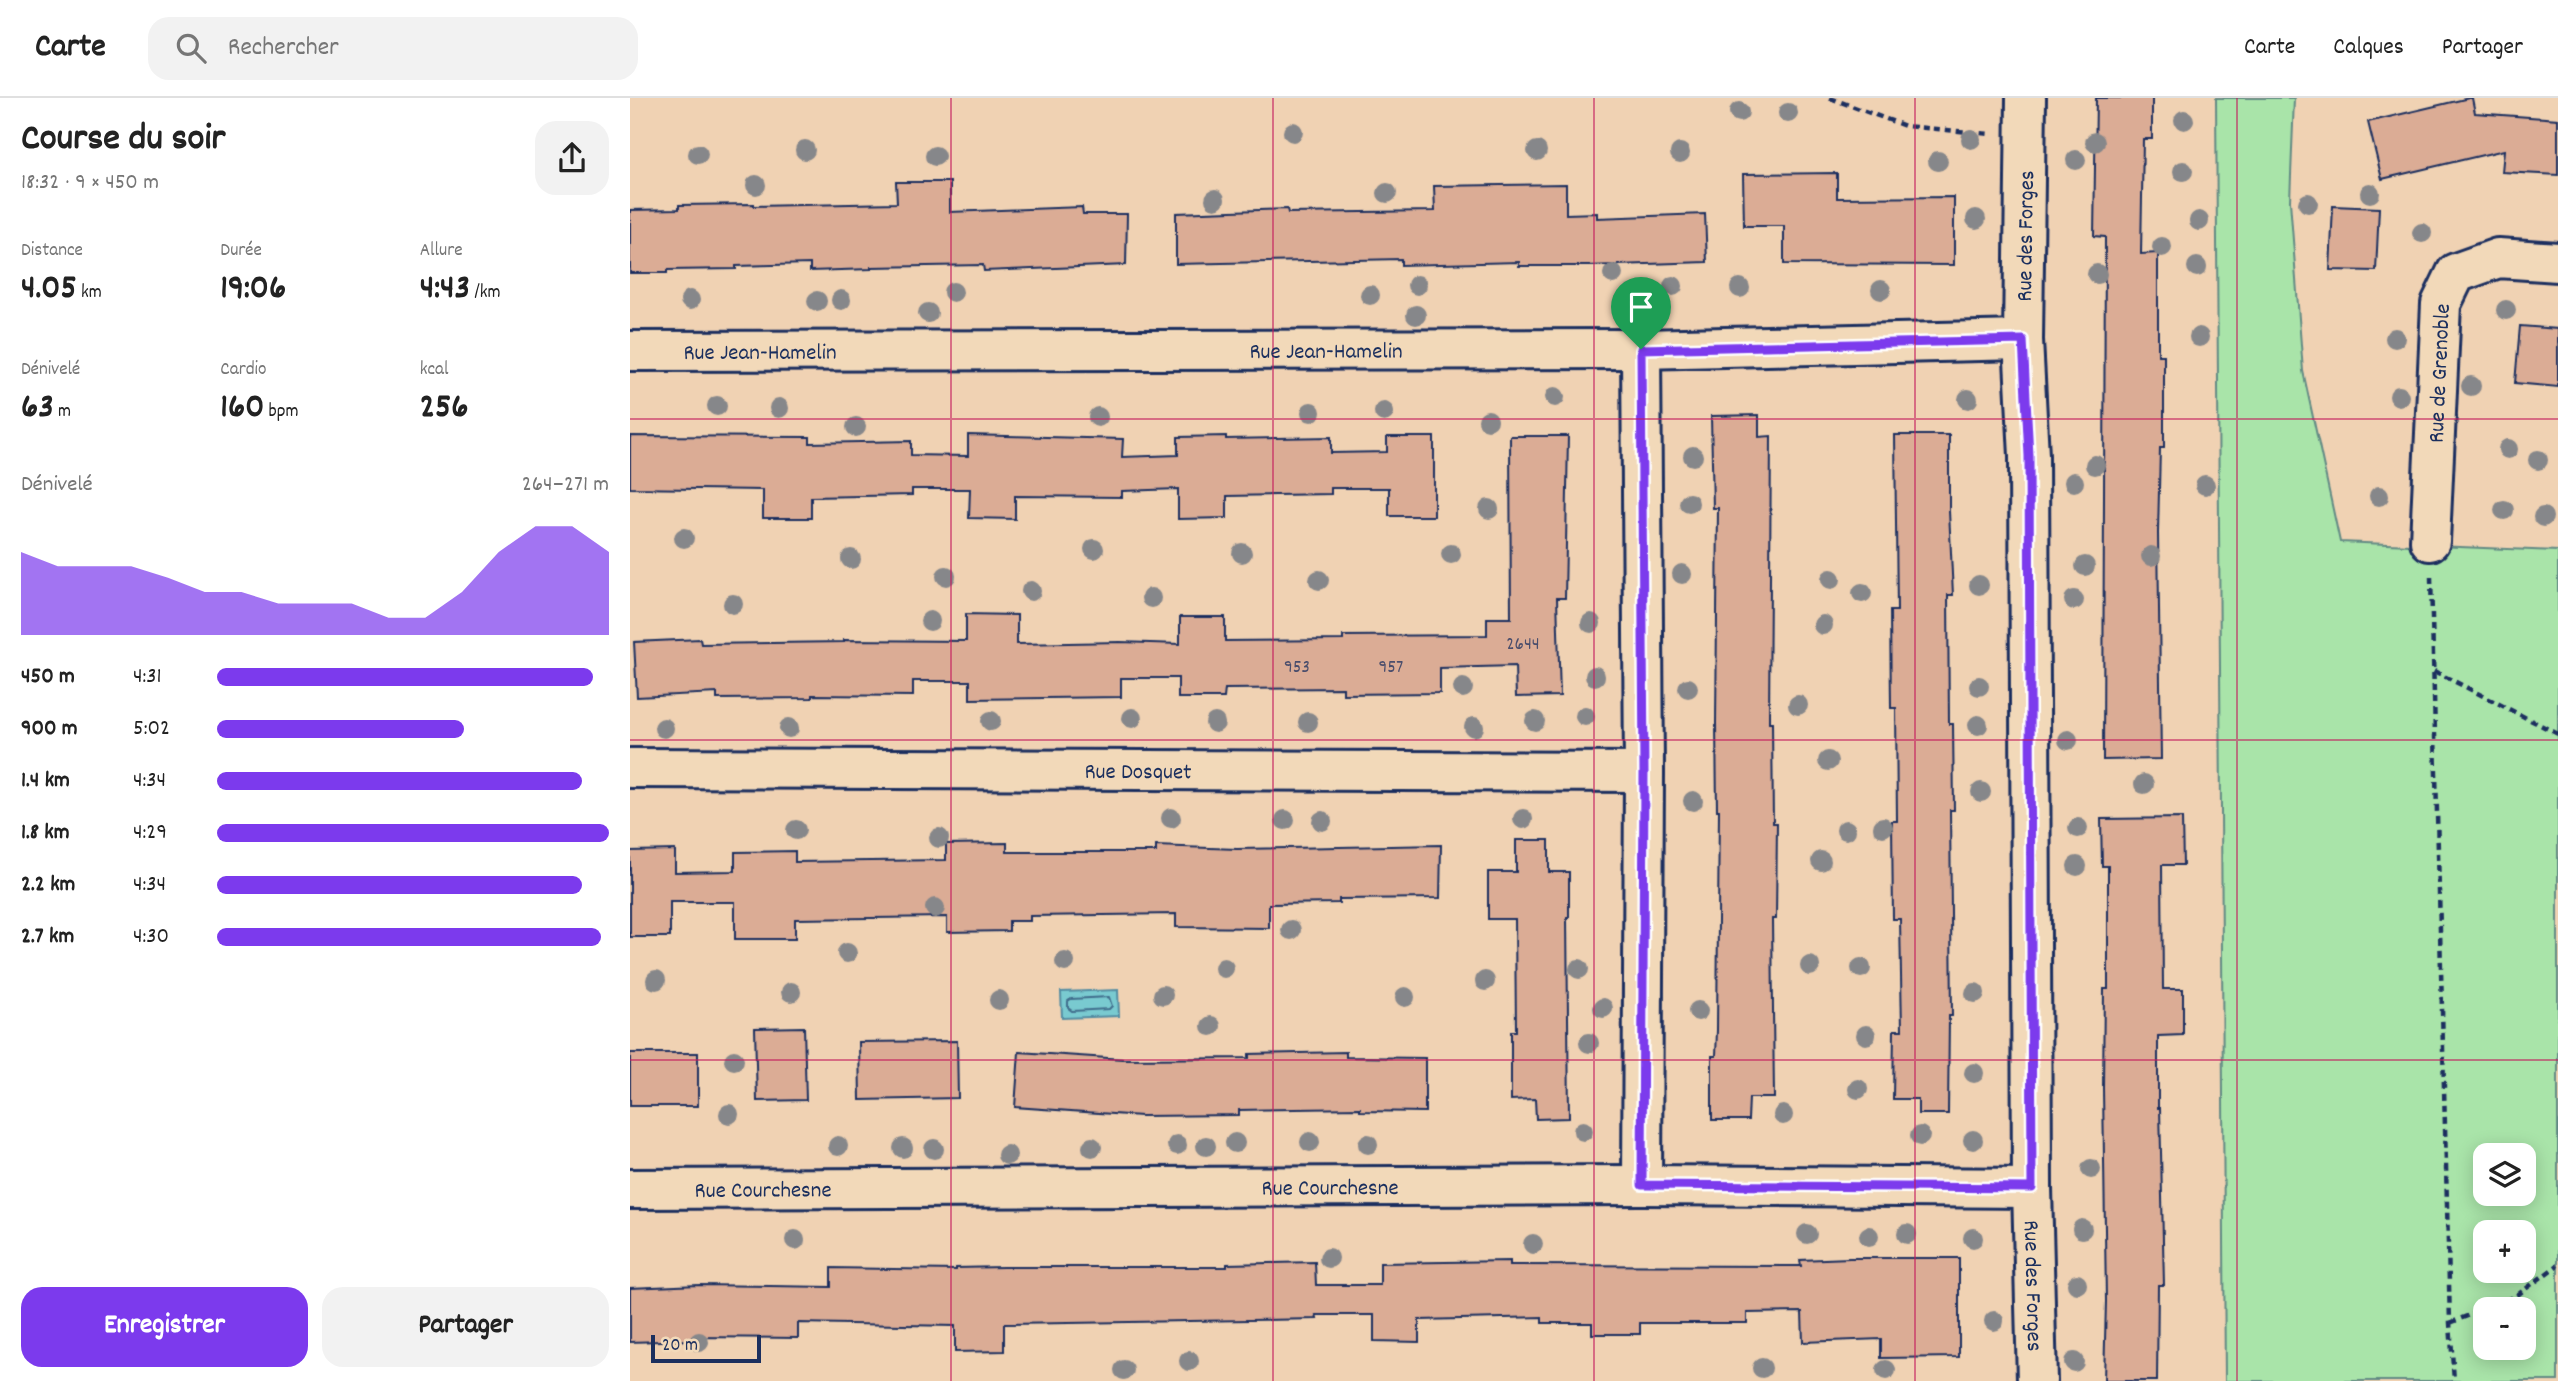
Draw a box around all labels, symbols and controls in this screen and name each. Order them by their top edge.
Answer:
search box [148,17,638,80]
text: Carte [35,25,106,72]
icon: search [172,29,210,67]
text: Rechercher [228,30,339,67]
text: Carte [2244,31,2295,65]
text: Calques [2333,31,2404,65]
text: Partager [2442,31,2523,65]
text: Course du soir [21,113,225,168]
button: share [535,121,609,195]
text: 18:32 · 9 × 450 m [21,167,159,200]
street label: Rue des Forges [2010,170,2045,302]
text: Distance [21,238,83,265]
text: Durée [220,238,262,265]
text: Allure [420,238,463,265]
text: 4.05 [21,265,77,315]
text: 19:06 [220,265,286,315]
text: 4:43 [420,265,470,315]
pin [1611,277,1671,349]
text: km [77,280,102,307]
text: /km [470,280,501,307]
icon: arrive [1622,288,1660,326]
street label: Rue de Grenoble [2422,303,2461,444]
street label: Rue Jean-Hamelin [1249,336,1403,370]
street label: Rue Jean-Hamelin [683,338,837,371]
text: Dénivelé [21,357,80,384]
text: Cardio [220,357,267,384]
text: kcal [420,357,449,384]
text: 63 [21,384,54,434]
text: 160 [220,384,264,434]
text: 256 [420,384,468,434]
text: m [54,399,71,426]
text: bpm [264,399,299,426]
text: Dénivelé [21,469,93,502]
text: 264–271 m [522,469,609,502]
house number: 2644 [1506,632,1540,659]
house number: 953 [1284,655,1310,682]
house number: 957 [1379,655,1403,682]
text: 450 m [21,661,75,694]
text: 4:31 [133,661,162,694]
text: 900 m [21,713,78,746]
text: 5:02 [133,713,170,746]
street label: Rue Dosquet [1084,757,1192,790]
text: 1.4 km [21,765,70,798]
text: 4:34 [133,765,166,798]
text: 1.8 km [21,817,70,850]
text: 4:29 [133,817,167,850]
text: 2.2 km [21,869,75,902]
text: 4:34 [133,869,166,902]
text: 2.7 km [21,921,74,954]
text: 4:30 [133,921,169,954]
map controls [2473,1143,2536,1360]
button: layers [2473,1143,2536,1206]
street label: Rue Courchesne [1261,1173,1399,1207]
street label: Rue Courchesne [694,1175,832,1209]
street label: Rue des Forges [2013,1220,2049,1352]
button: + [2473,1220,2536,1283]
button: Enregistrer [21,1287,308,1367]
button: Partager [322,1287,609,1367]
button: − [2473,1297,2536,1360]
scale bar [651,1332,761,1364]
text: 20 m [662,1333,698,1360]

